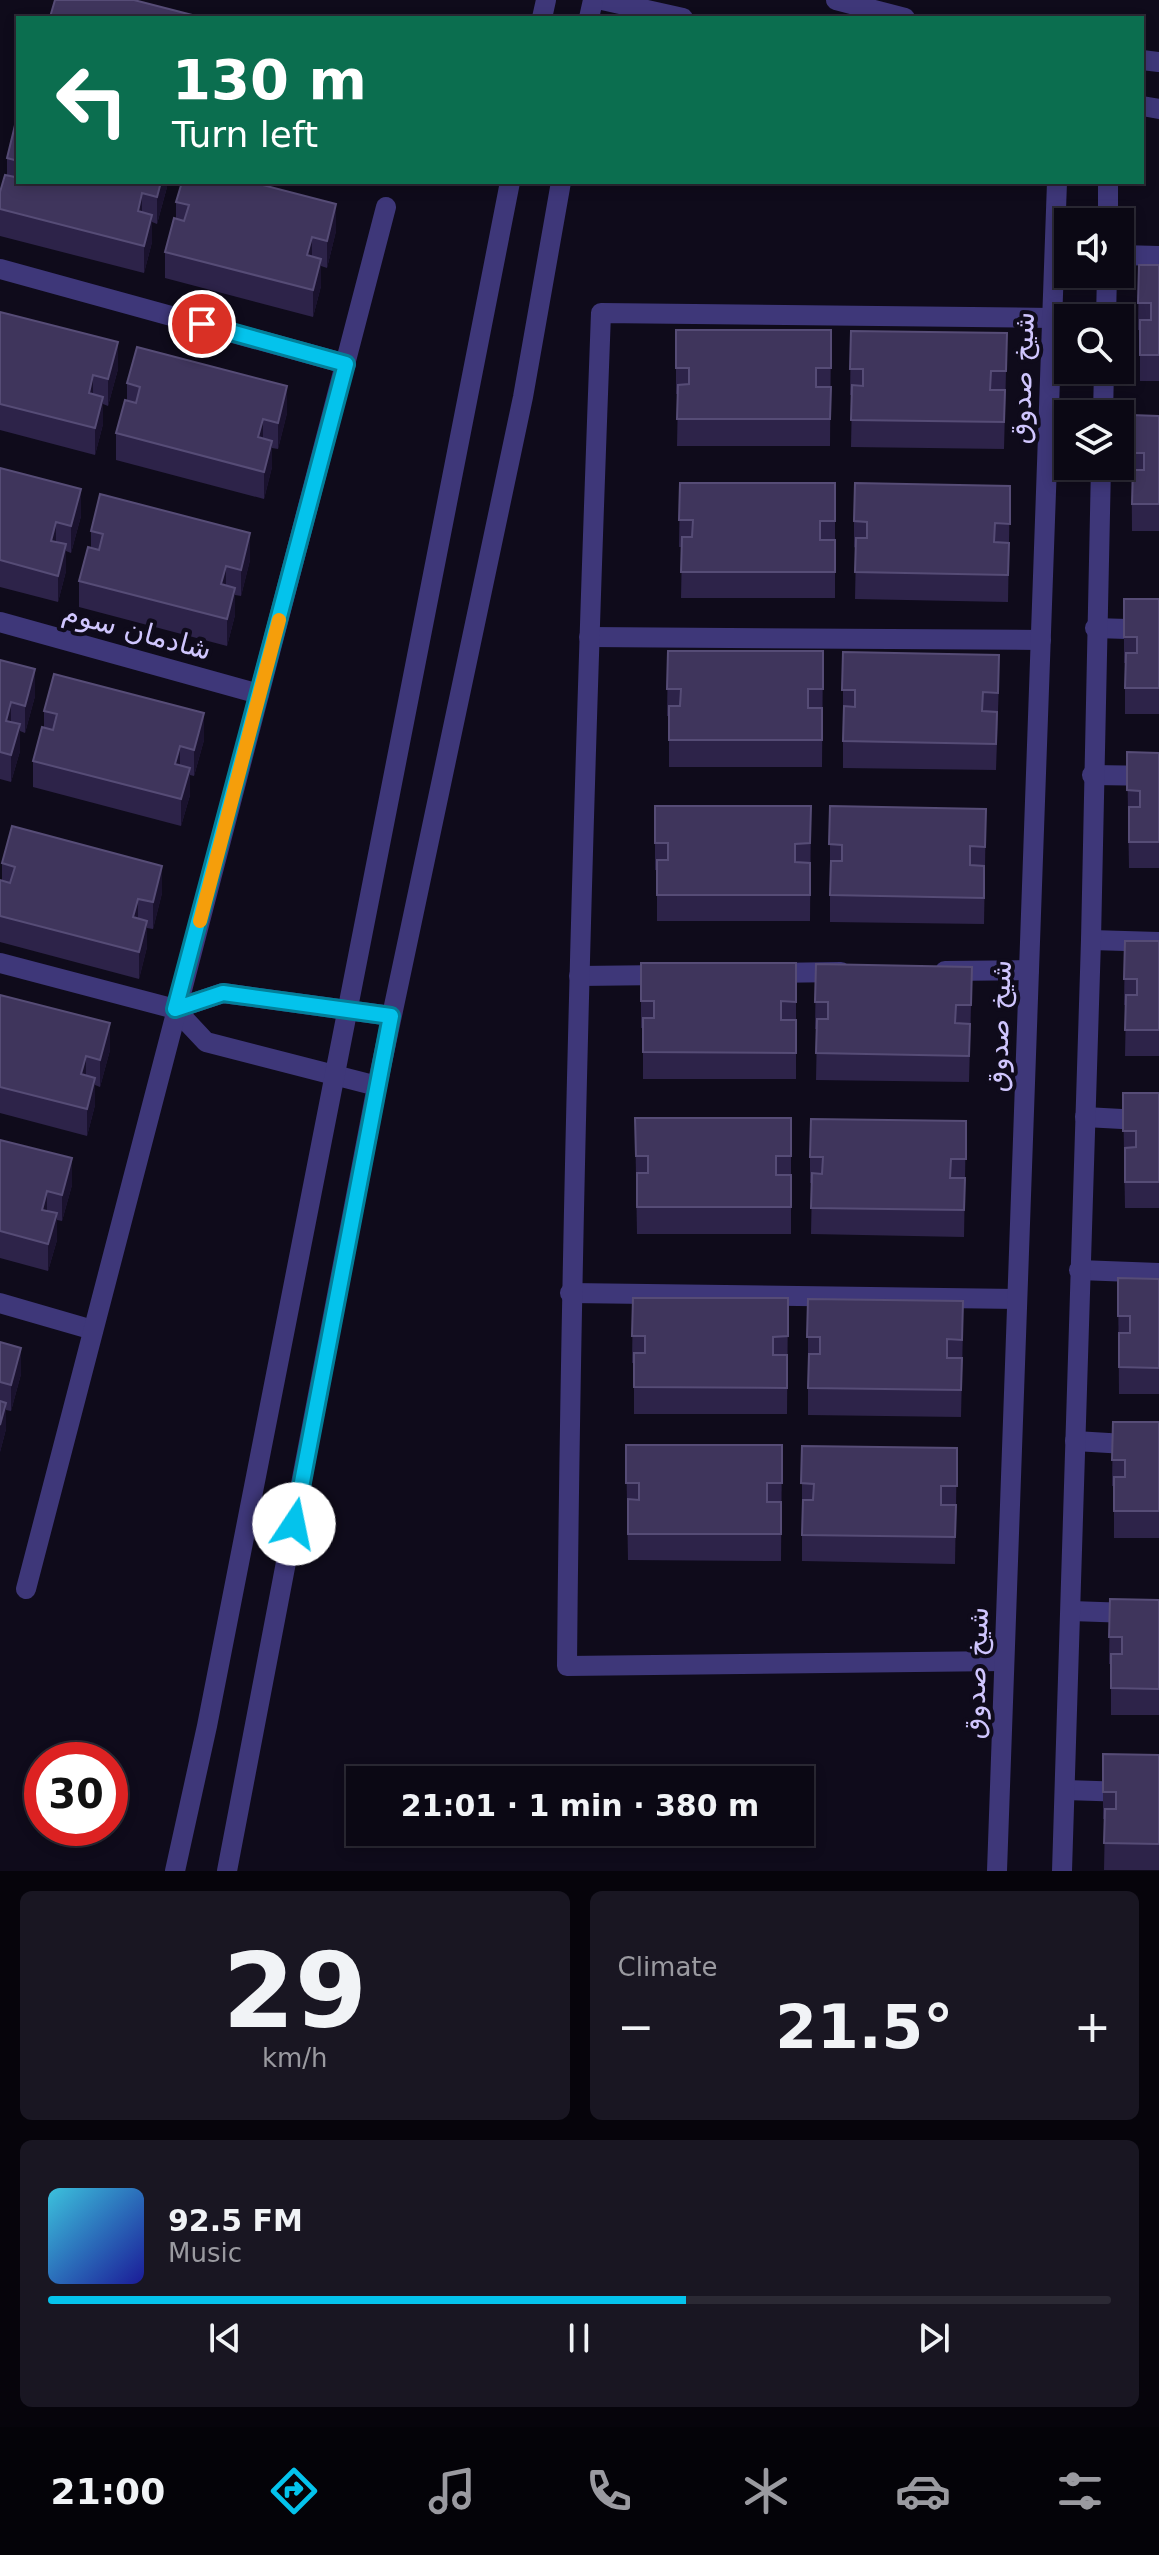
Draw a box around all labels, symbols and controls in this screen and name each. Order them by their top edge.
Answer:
text: 130 m [172,47,367,112]
icon: left [40,48,144,152]
text: Turn left [172,114,318,155]
map controls [1054,208,1134,480]
button: sound [1054,208,1134,288]
pin [168,290,236,358]
icon: arrive [180,302,224,346]
button: search [1054,304,1134,384]
street label: شیخ صدوق [1003,311,1041,445]
button: layers [1054,400,1134,480]
street label: شادمان سوم [59,595,215,667]
street label: شیخ صدوق [980,959,1018,1093]
position arrow [252,1482,336,1566]
street label: شیخ صدوق [957,1606,995,1740]
speed limit sign: 30 [24,1742,128,1846]
text: 21:01 · 1 min · 380 m [401,1788,759,1823]
text: 29 [222,1930,367,2052]
text: Climate [618,1952,718,1982]
text: 21.5° [775,1992,953,2062]
text: − [618,2001,654,2052]
text: + [1074,2001,1111,2052]
text: km/h [262,2043,328,2073]
text: 92.5 FM [168,2203,303,2238]
text: Music [168,2238,242,2268]
icon: previous [203,2316,247,2360]
icon: pause [557,2316,601,2360]
icon: next [912,2316,956,2360]
icon: directions [266,2463,322,2519]
icon: music [424,2463,480,2519]
icon: phone [581,2463,637,2519]
icon: climate [738,2463,794,2519]
icon: car [895,2463,951,2519]
icon: filters [1052,2463,1108,2519]
text: 21:00 [51,2471,165,2512]

